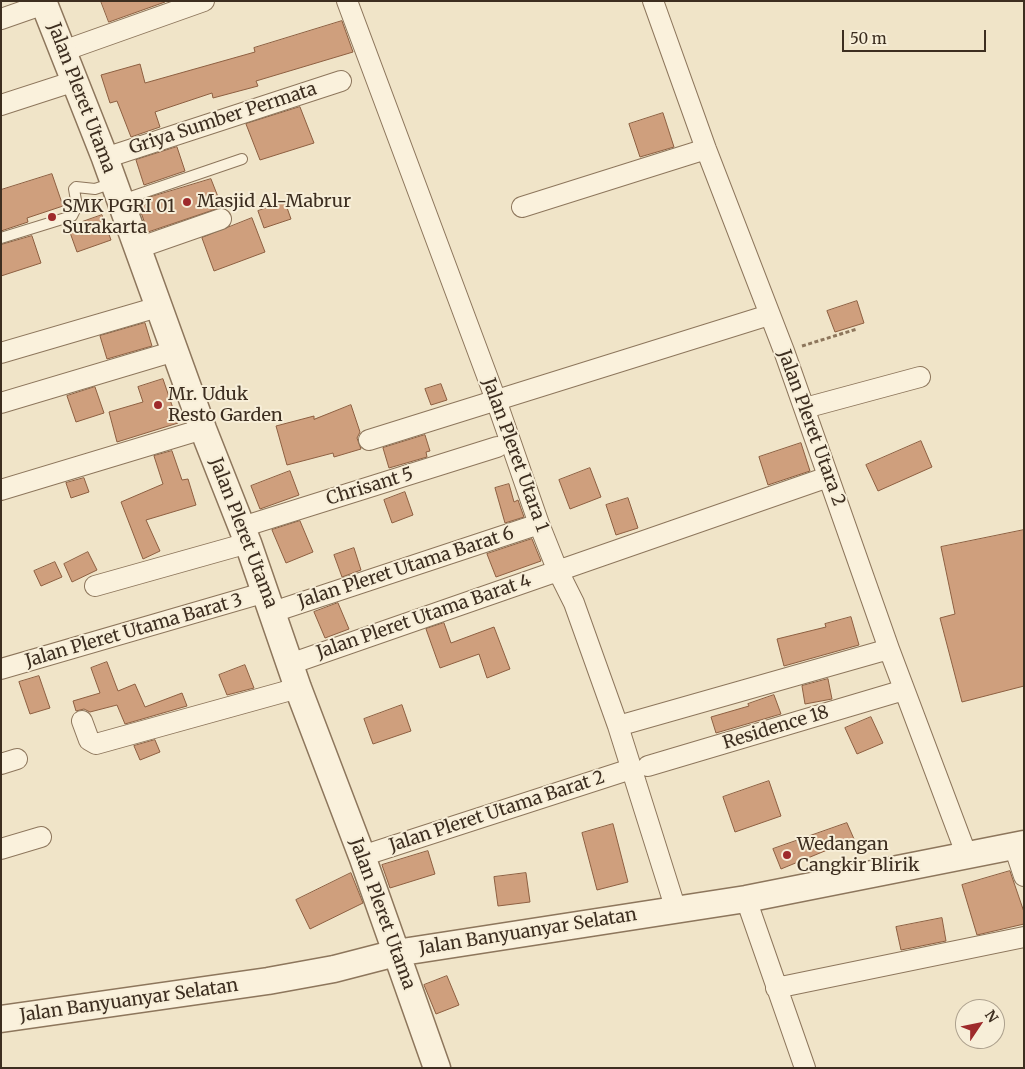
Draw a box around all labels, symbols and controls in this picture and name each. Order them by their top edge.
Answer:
street label: Jalan Pleret Utama [42,20,120,176]
scale bar [845,20,989,52]
text: 50 m [850,29,887,48]
street label: Griya Sumber Permata [126,78,320,160]
place label: Masjid Al-Mabrur [197,191,351,213]
place label: SMK PGRI 01 Surakarta [62,196,175,238]
marker: Masjid Al-Mabrur [181,196,193,208]
marker: SMK PGRI 01 Surakarta [46,211,58,223]
street label: Jalan Pleret Utara 2 [773,347,849,509]
street label: Jalan Pleret Utara 1 [477,375,553,535]
place label: Mr. Uduk Resto Garden [168,384,283,426]
marker: Mr. Uduk Resto Garden [152,399,164,411]
street label: Jalan Pleret Utama [204,455,282,611]
street label: Chrisant 5 [324,464,416,510]
street label: Jalan Pleret Utama Barat 6 [295,523,517,613]
street label: Jalan Pleret Utama Barat 4 [314,570,534,664]
street label: Jalan Pleret Utama Barat 3 [23,590,245,672]
street label: Residence 18 [720,702,832,754]
street label: Jalan Pleret Utama Barat 2 [387,767,607,857]
place label: Wedangan Cangkir Blirik [797,834,919,876]
street label: Jalan Pleret Utama [345,835,419,993]
marker: Wedangan Cangkir Blirik [781,849,793,861]
street label: Jalan Banyuanyar Selatan [417,904,639,960]
street label: Jalan Banyuanyar Selatan [18,975,240,1027]
north arrow [955,999,1005,1049]
text: N [981,1007,1002,1026]

